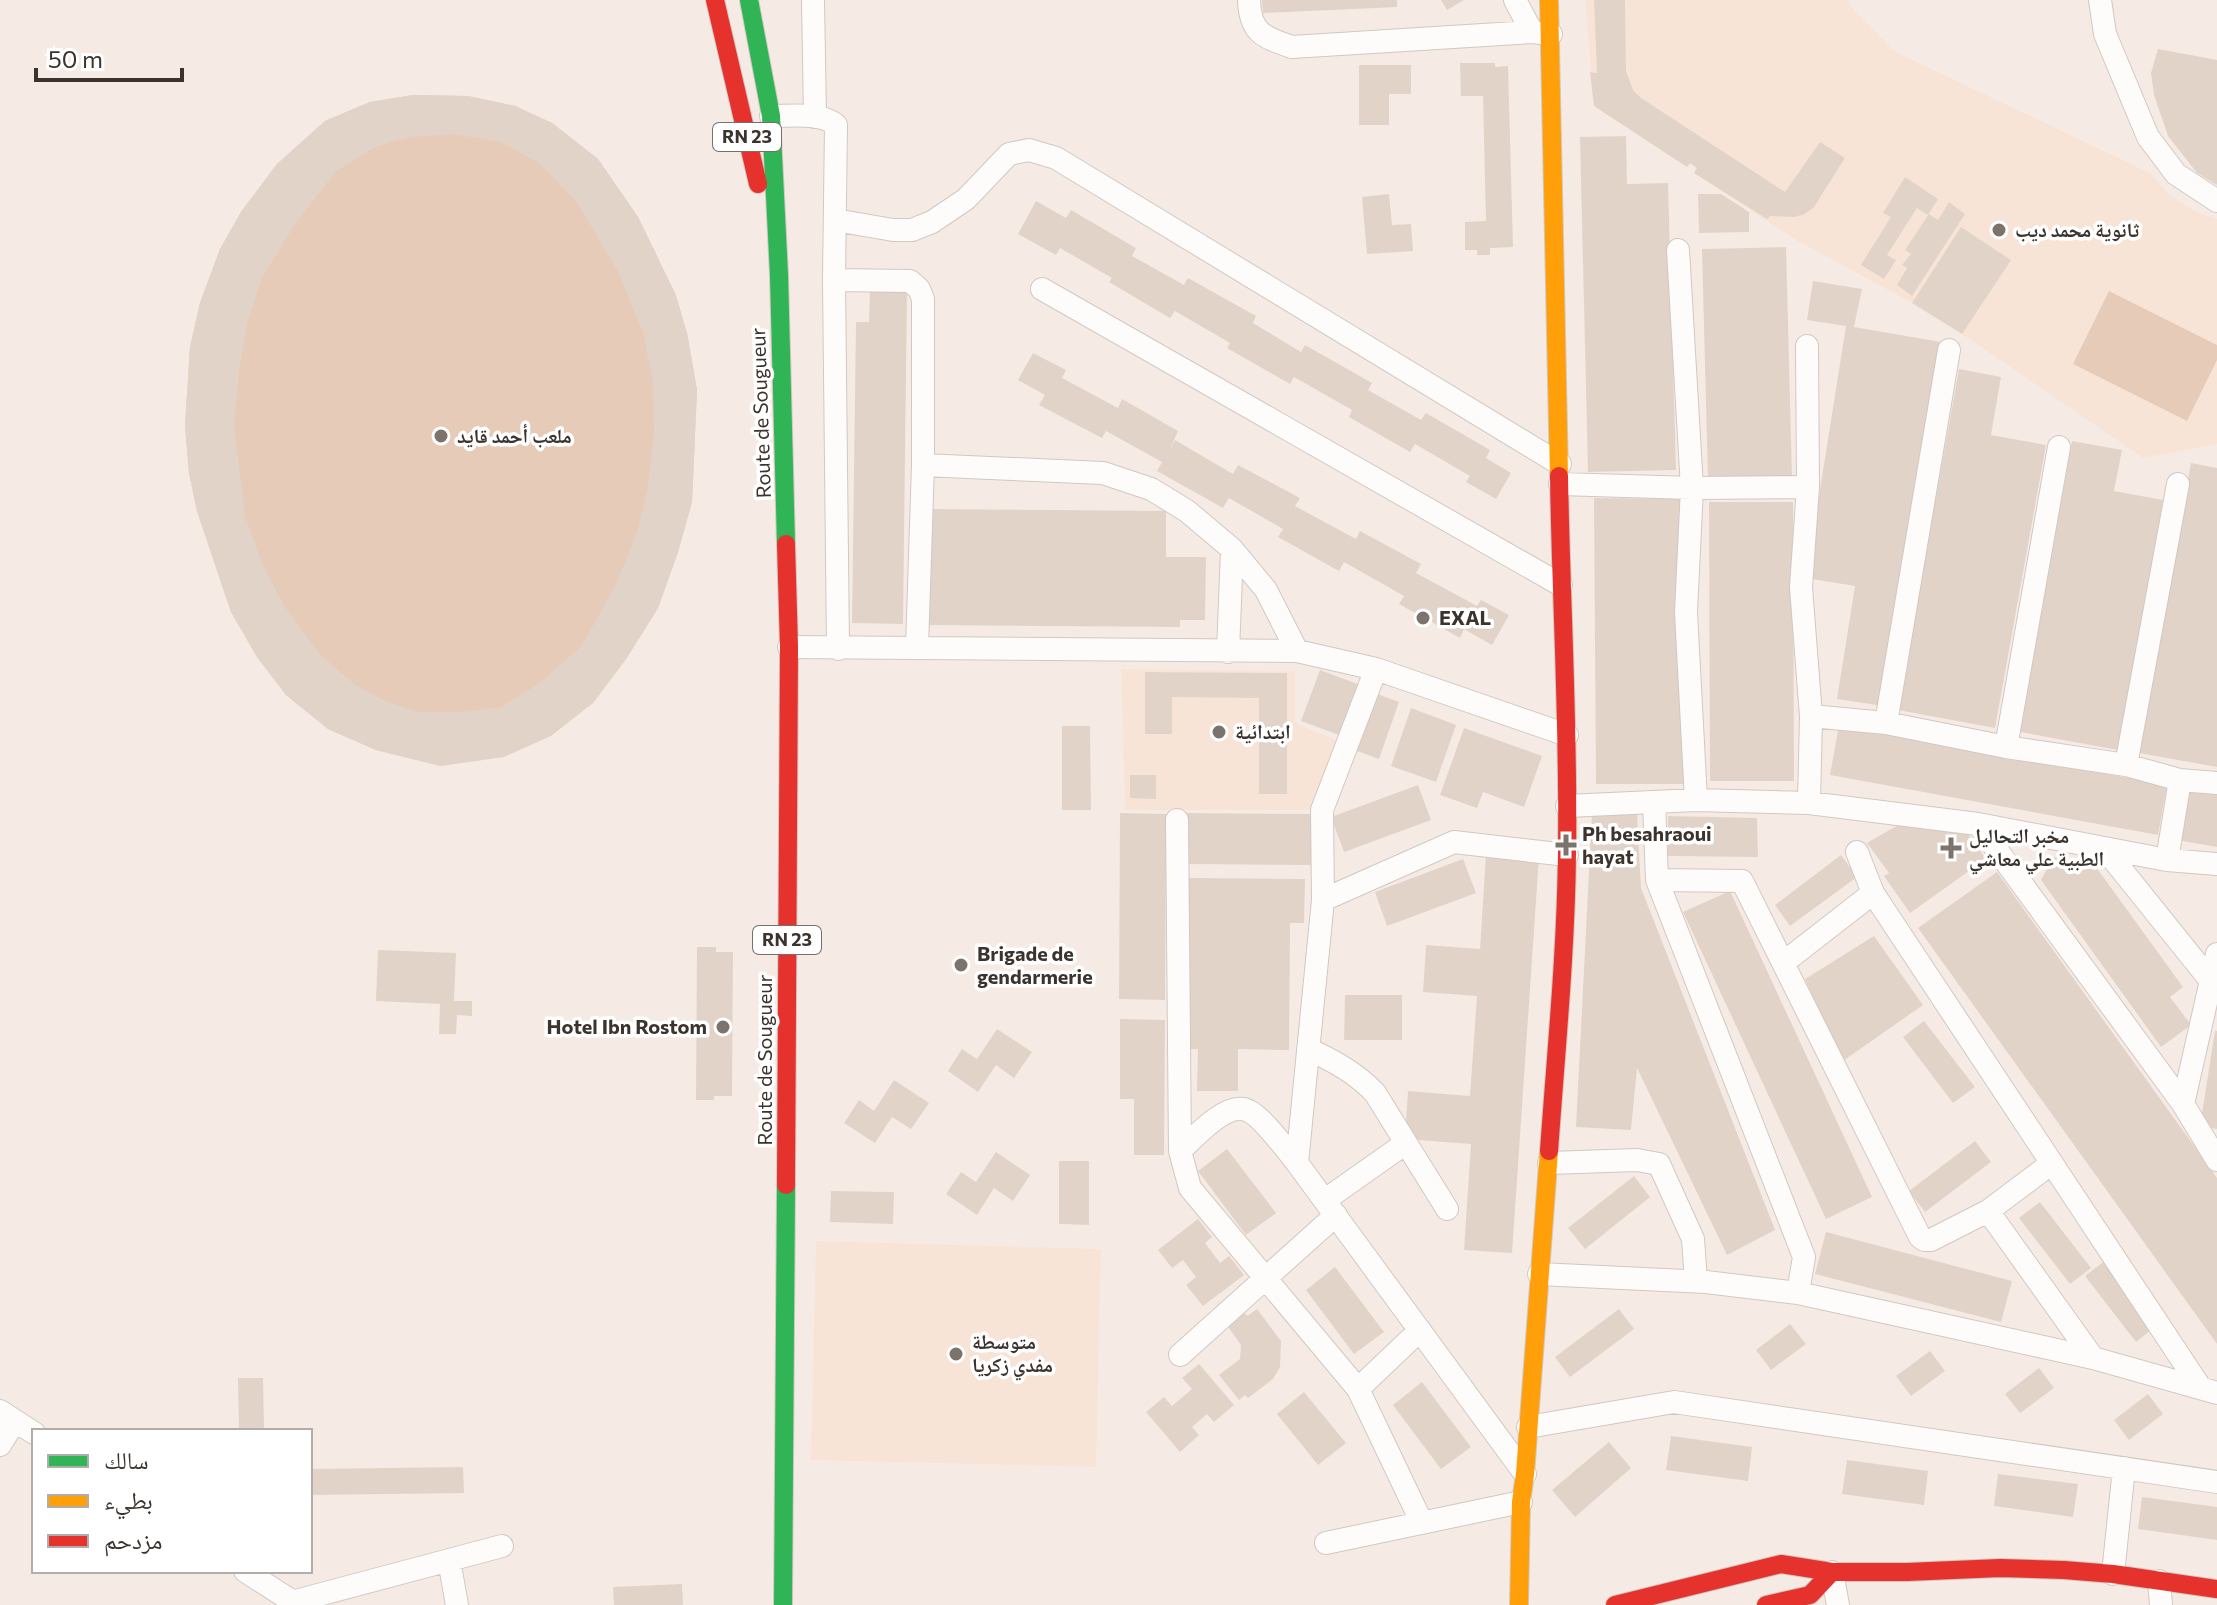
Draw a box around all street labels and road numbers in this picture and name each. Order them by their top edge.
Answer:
road number: RN 23 [713,123,781,151]
street label: Route de Sougueur [745,327,775,499]
road number: RN 23 [753,926,821,954]
street label: Route de Sougueur [752,975,776,1145]

